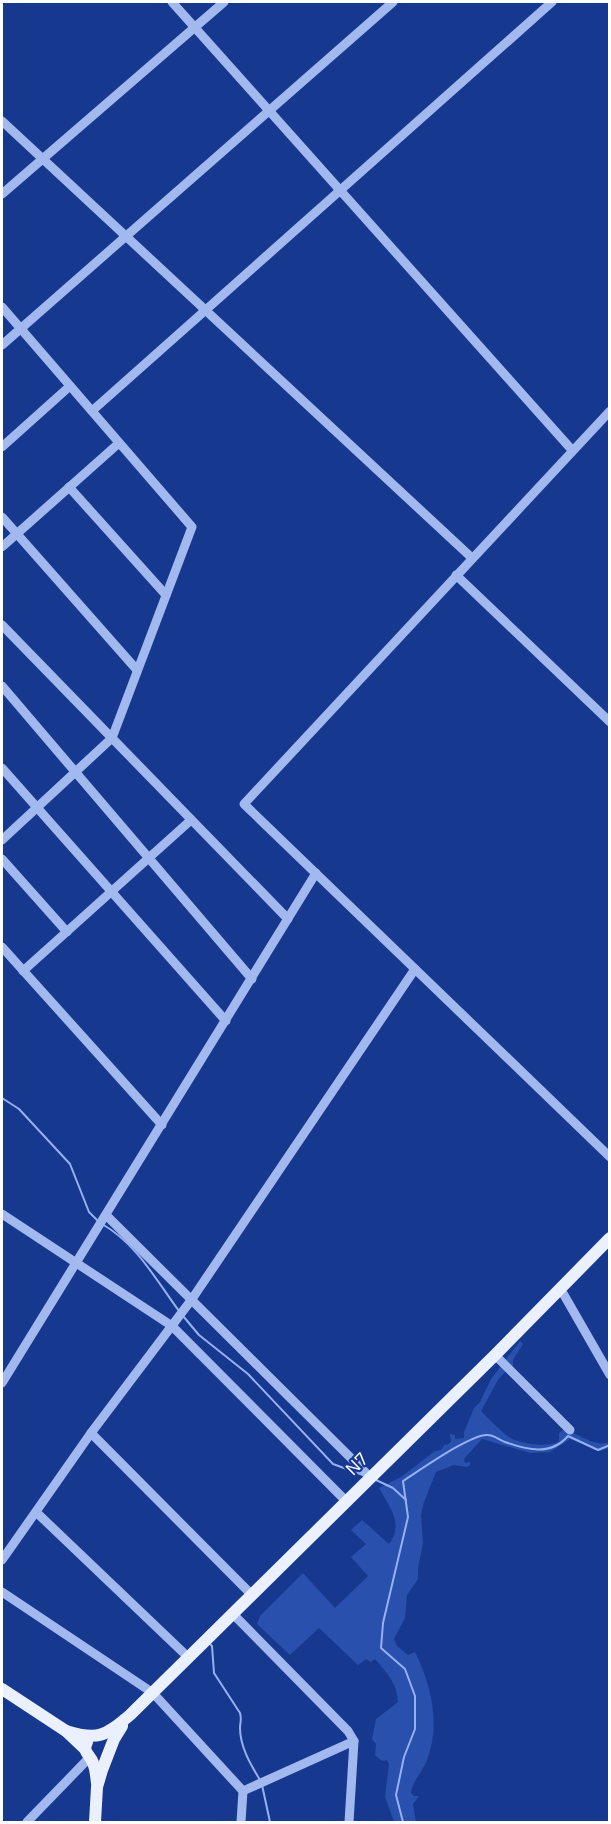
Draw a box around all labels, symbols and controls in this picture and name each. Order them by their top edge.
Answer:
street label: N7 [340,1447,373,1480]

